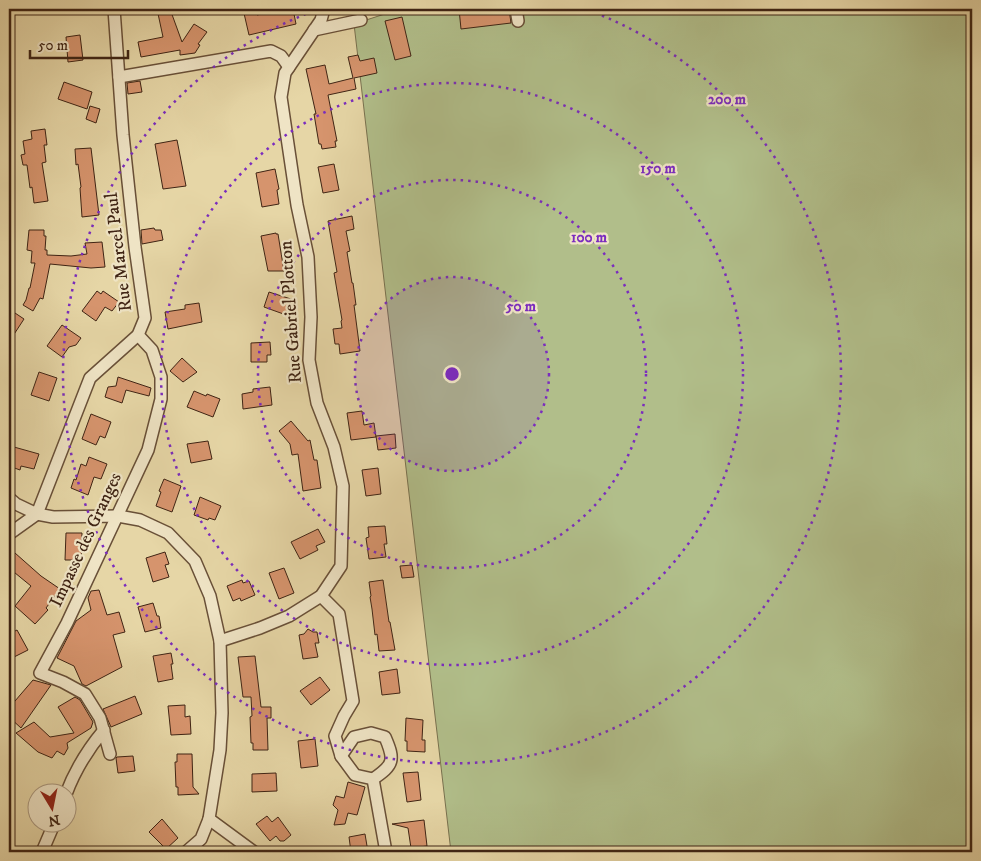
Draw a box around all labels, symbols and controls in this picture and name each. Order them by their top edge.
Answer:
scale bar [30,28,128,60]
text: 50 m [38,36,68,55]
text: 200 m [708,90,747,109]
text: 150 m [640,159,676,178]
street label: Rue Marcel Paul [101,191,137,313]
text: 100 m [571,228,608,247]
street label: Rue Gabriel Plotton [275,239,307,384]
text: 50 m [505,297,537,316]
centre of rings [443,365,461,383]
street label: Impasse des Granges [45,469,127,611]
north arrow [28,784,78,834]
text: N [46,810,61,830]

